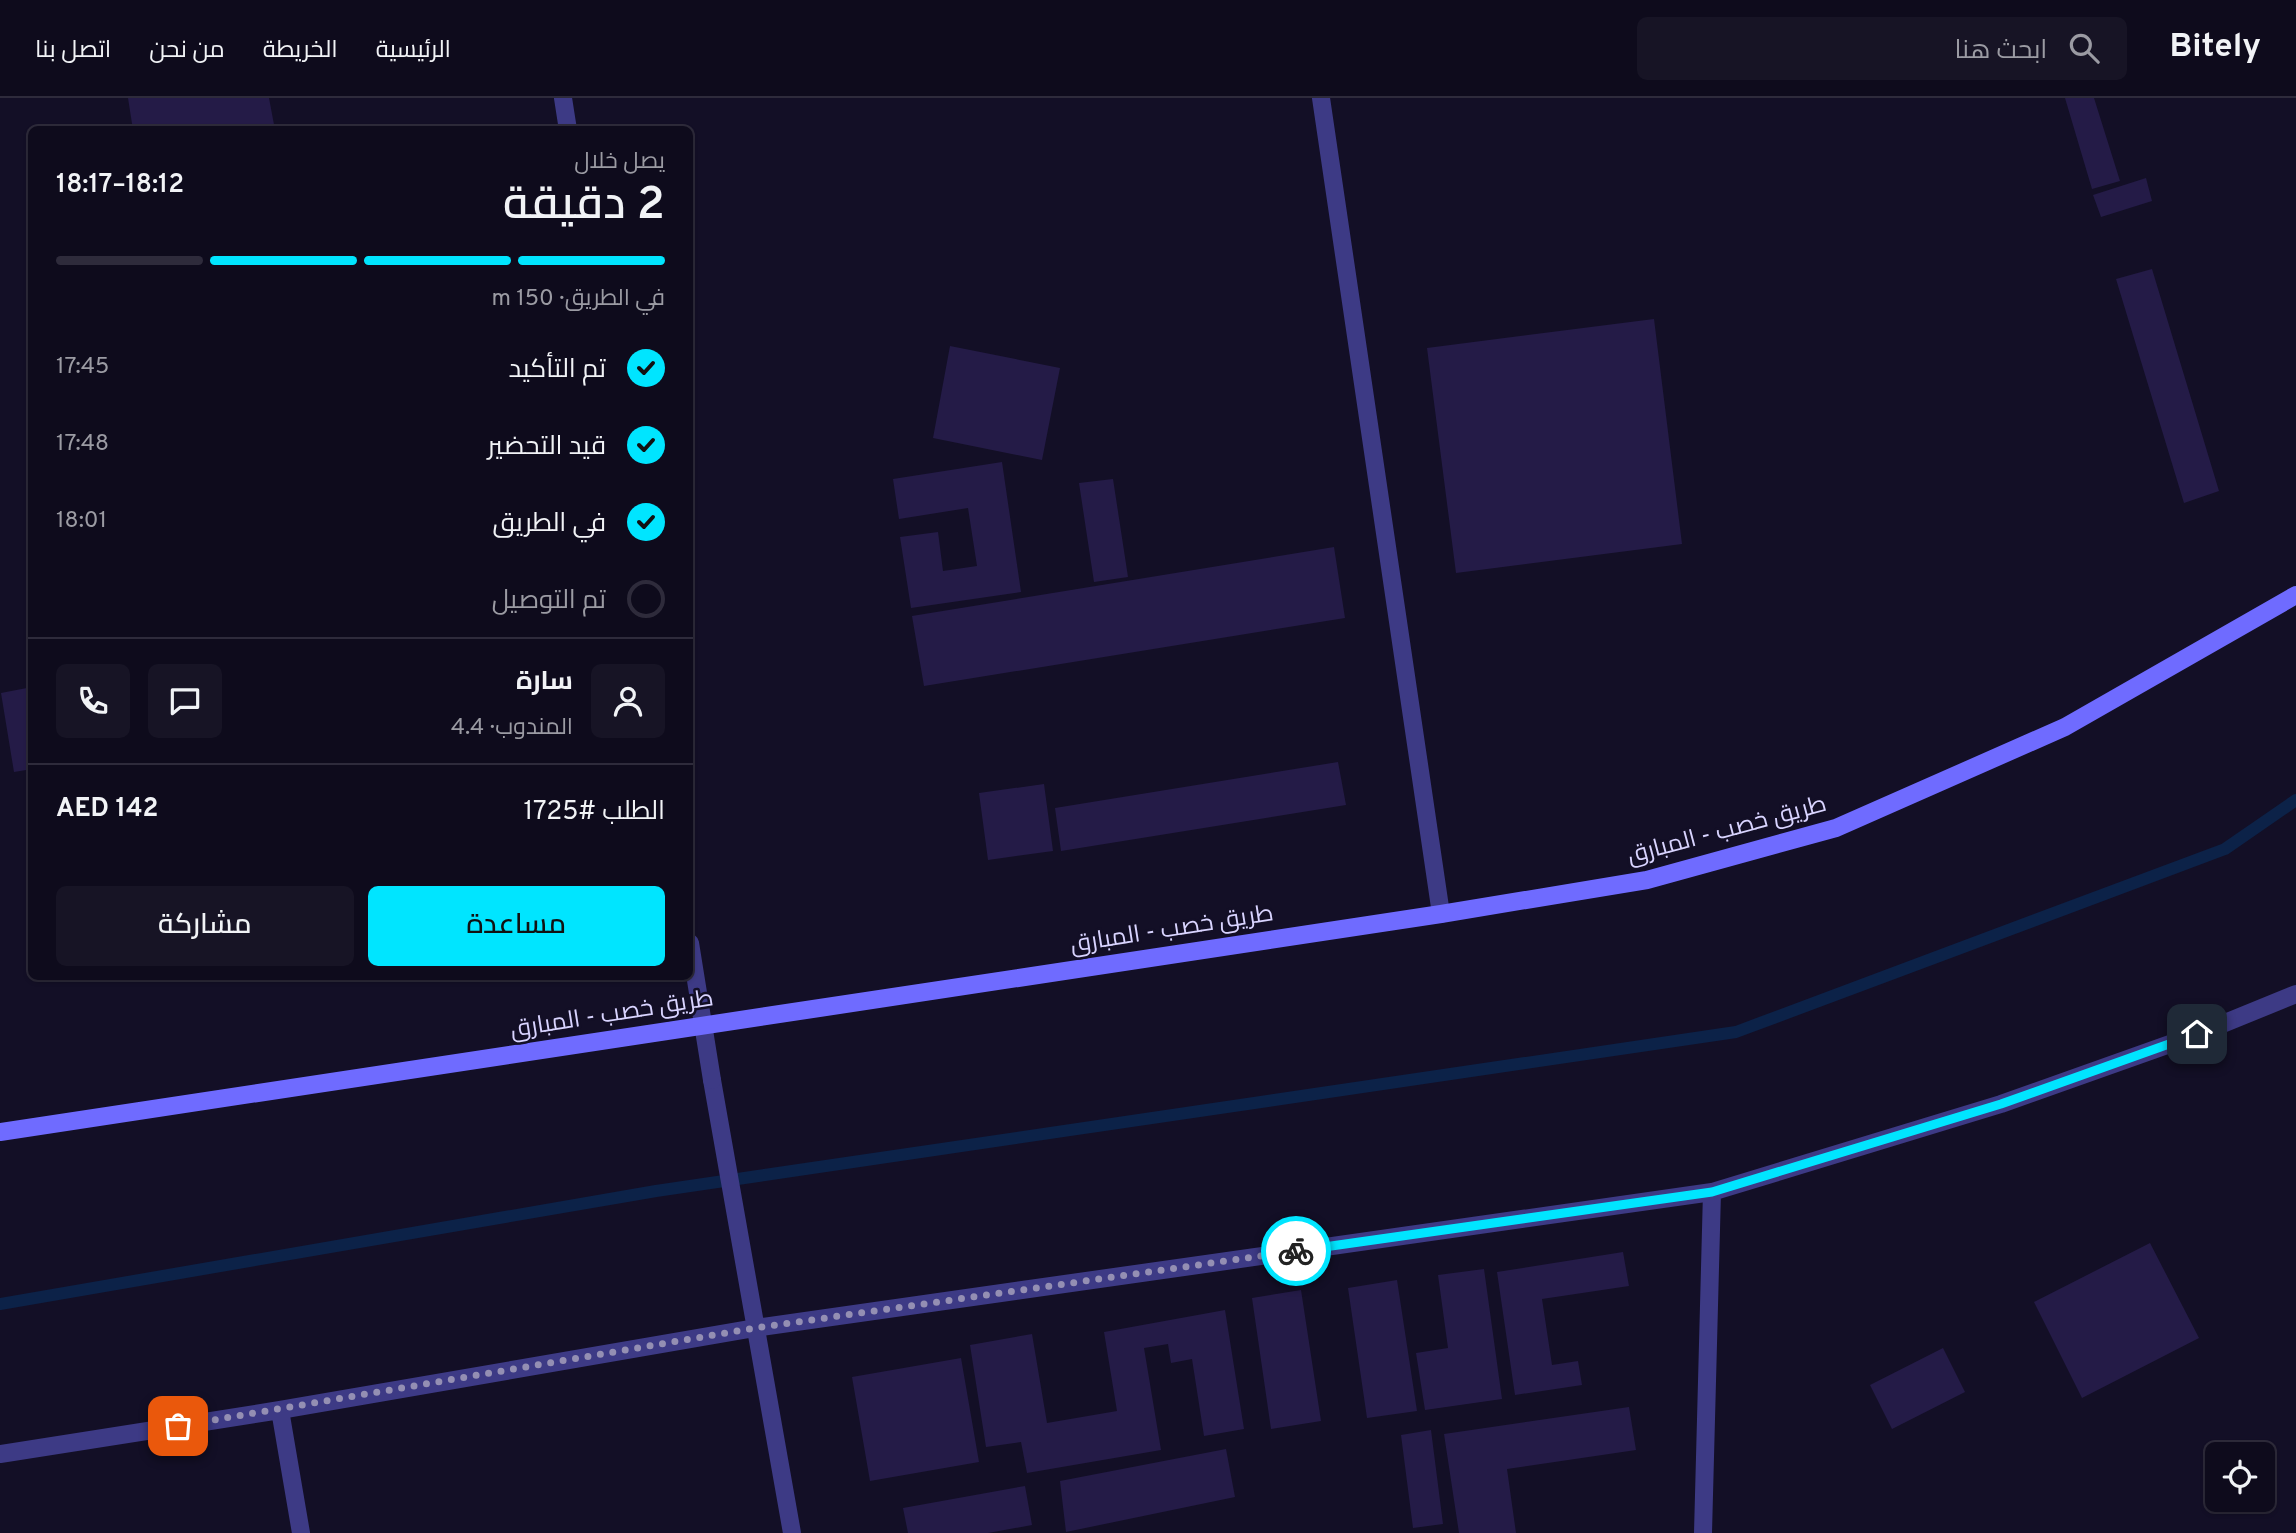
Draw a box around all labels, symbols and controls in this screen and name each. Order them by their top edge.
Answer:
search box [1637,17,2127,80]
text: Bitely [2169,27,2261,69]
icon: search [2065,29,2103,67]
text: ابحث هنا [1954,35,2047,68]
text: اتصل بنا [35,36,111,66]
text: من نحن [149,36,225,66]
text: الخريطة [263,36,338,66]
text: الرئيسية [376,36,451,66]
text: يصل خلال [574,148,665,177]
text: 18:12–18:17 [56,169,184,202]
text: 2 دقيقة [503,177,665,236]
text: في الطريق · 150 m [491,285,665,314]
icon: check [627,349,665,387]
text: 17:45 [56,353,109,382]
text: تم التأكيد [509,354,606,387]
icon: check [627,426,665,464]
text: 17:48 [56,430,109,459]
text: قيد التحضير [487,431,606,464]
icon: check [627,503,665,541]
text: 18:01 [56,507,107,536]
text: في الطريق [493,508,606,541]
text: تم التوصيل [492,585,606,618]
button: phone [56,664,130,738]
button: chat [148,664,222,738]
button: person [591,664,665,738]
text: سارة [516,666,573,699]
text: المندوب · 4.4 [451,714,573,743]
street label: طريق خصب - المبارق [1624,790,1830,872]
text: AED 142 [56,793,159,826]
text: الطلب #1725 [523,796,665,829]
button: مشاركة [56,886,354,966]
button: مساعدة [368,886,665,966]
street label: طريق خصب - المبارق [1068,899,1276,961]
street label: طريق خصب - المبارق [508,984,716,1046]
pin [2167,1004,2227,1064]
icon: home [2178,1015,2216,1053]
courier [1261,1216,1331,1286]
icon: bike [1277,1232,1315,1270]
pin [148,1396,208,1456]
icon: bag [159,1407,197,1445]
map controls [2205,1442,2275,1512]
button: locate [2205,1442,2275,1512]

